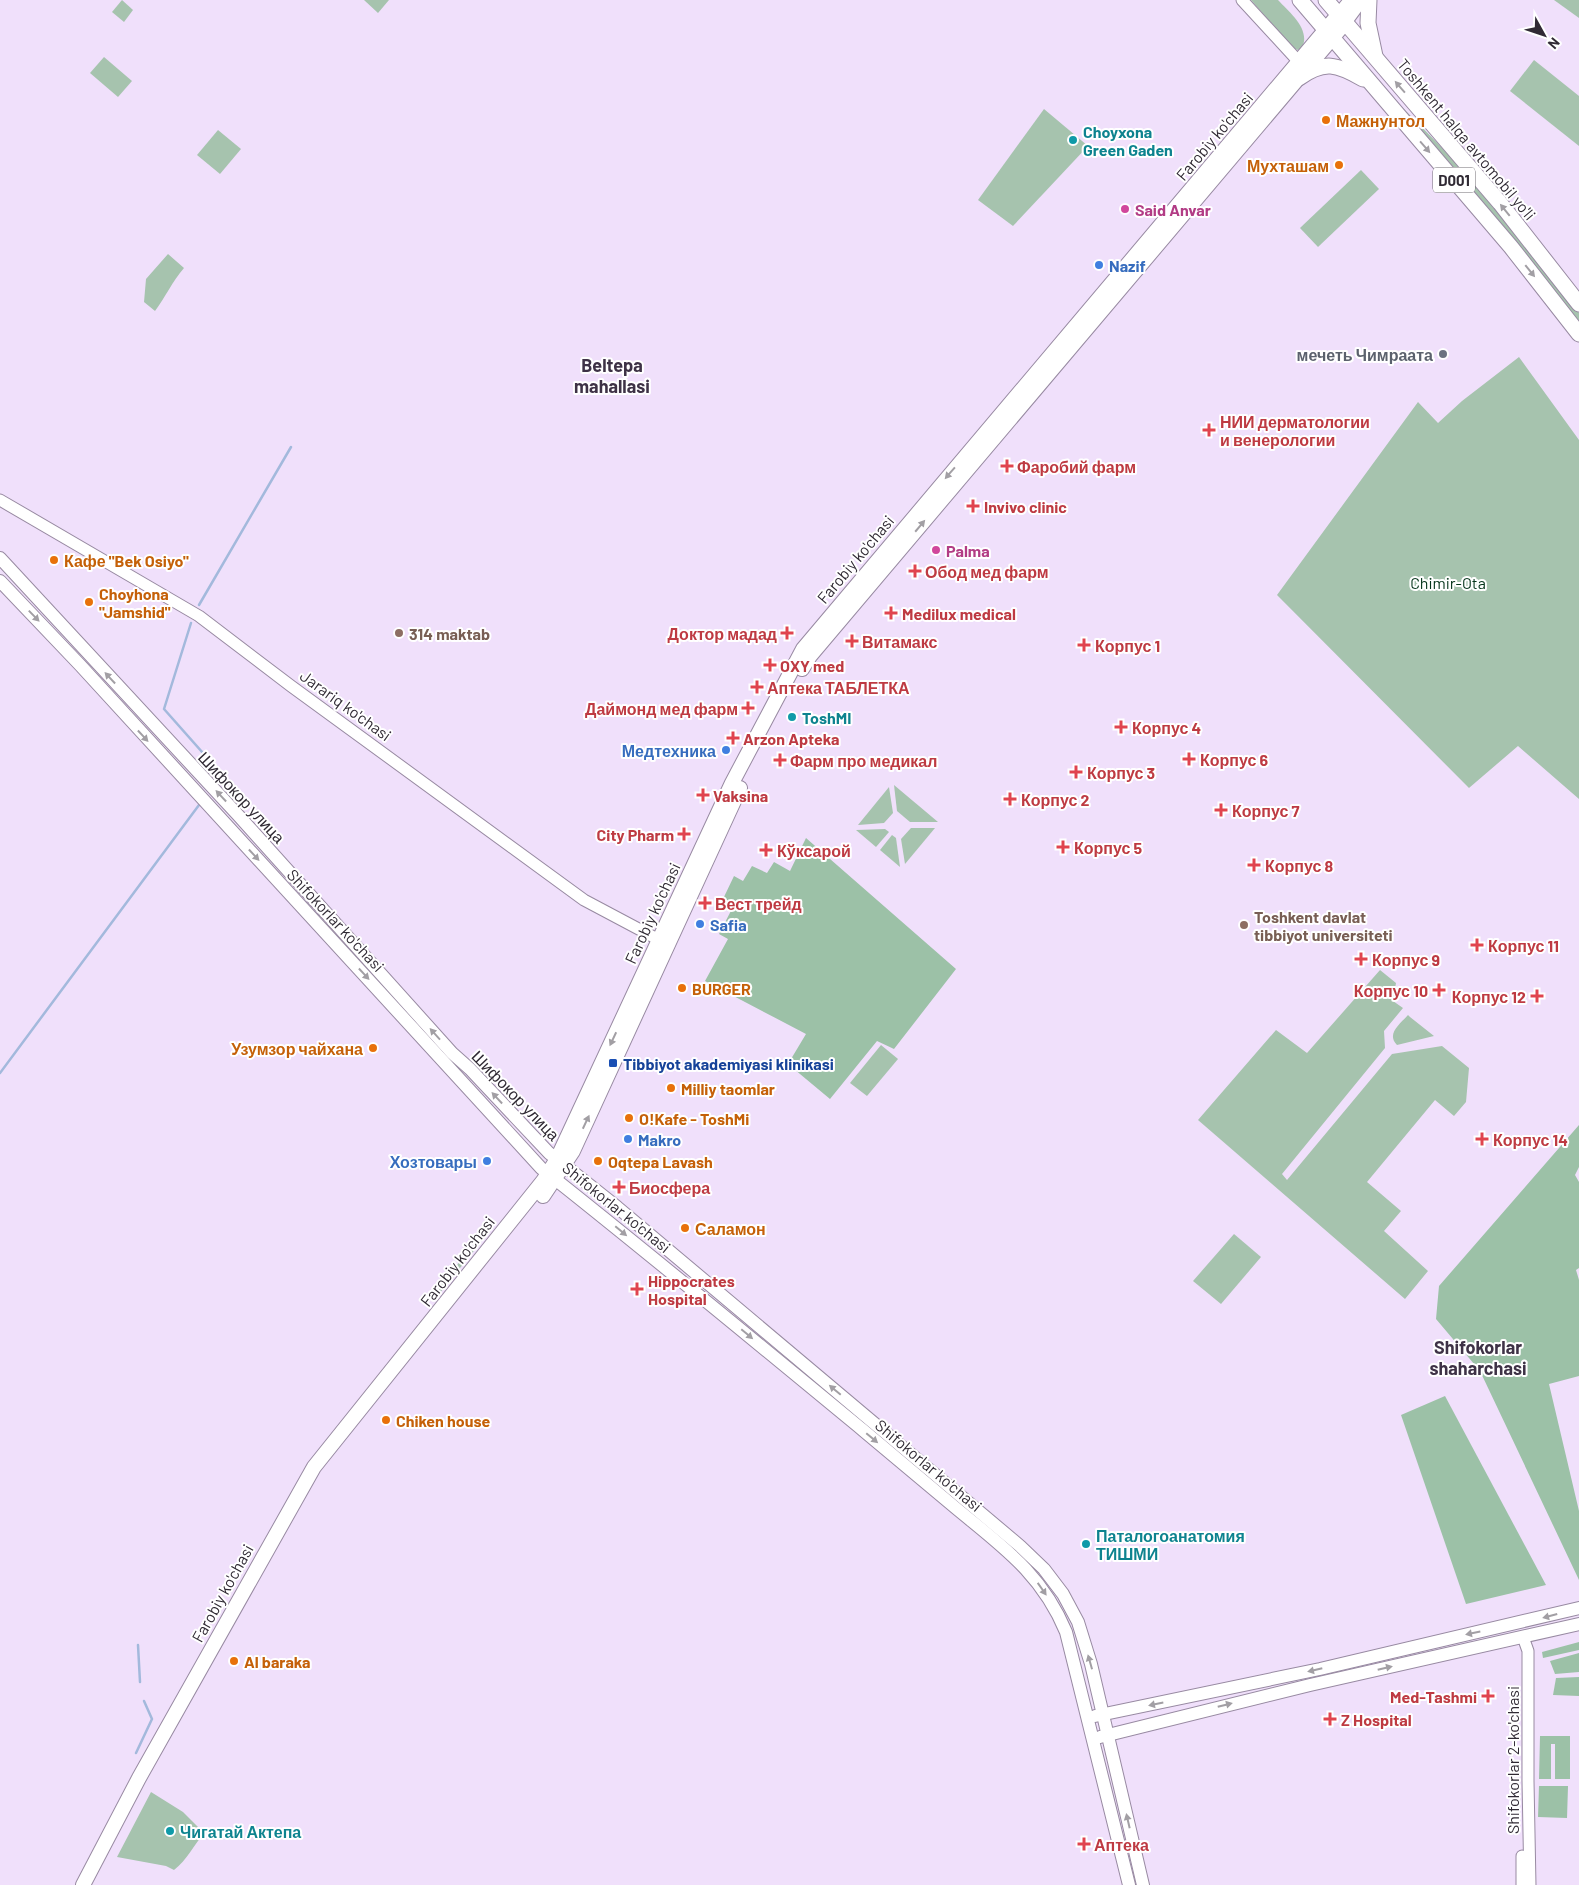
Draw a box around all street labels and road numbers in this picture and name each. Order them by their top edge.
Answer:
street label: Toshkent halqa avtomobil yo'li [1394,55,1540,223]
street label: Farobiy ko'chasi [1172,88,1256,184]
road number: D001 [1433,168,1475,192]
street label: Farobiy ko'chasi [813,511,897,607]
street label: Jarariq ko'chasi [297,666,395,744]
street label: Шифокор улица [195,747,289,847]
street label: Farobiy ko'chasi [620,860,684,966]
street label: Shifokorlar ko'chasi [284,865,388,975]
street label: Шифокор улица [468,1046,564,1144]
street label: Shifokorlar ko'chasi [559,1158,675,1256]
street label: Farobiy ko'chasi [416,1212,498,1310]
street label: Shifokorlar ko'chasi [872,1415,986,1515]
street label: Farobiy ko'chasi [187,1541,257,1645]
street label: Shifokorlar 2-ko'chasi [1503,1686,1522,1834]

